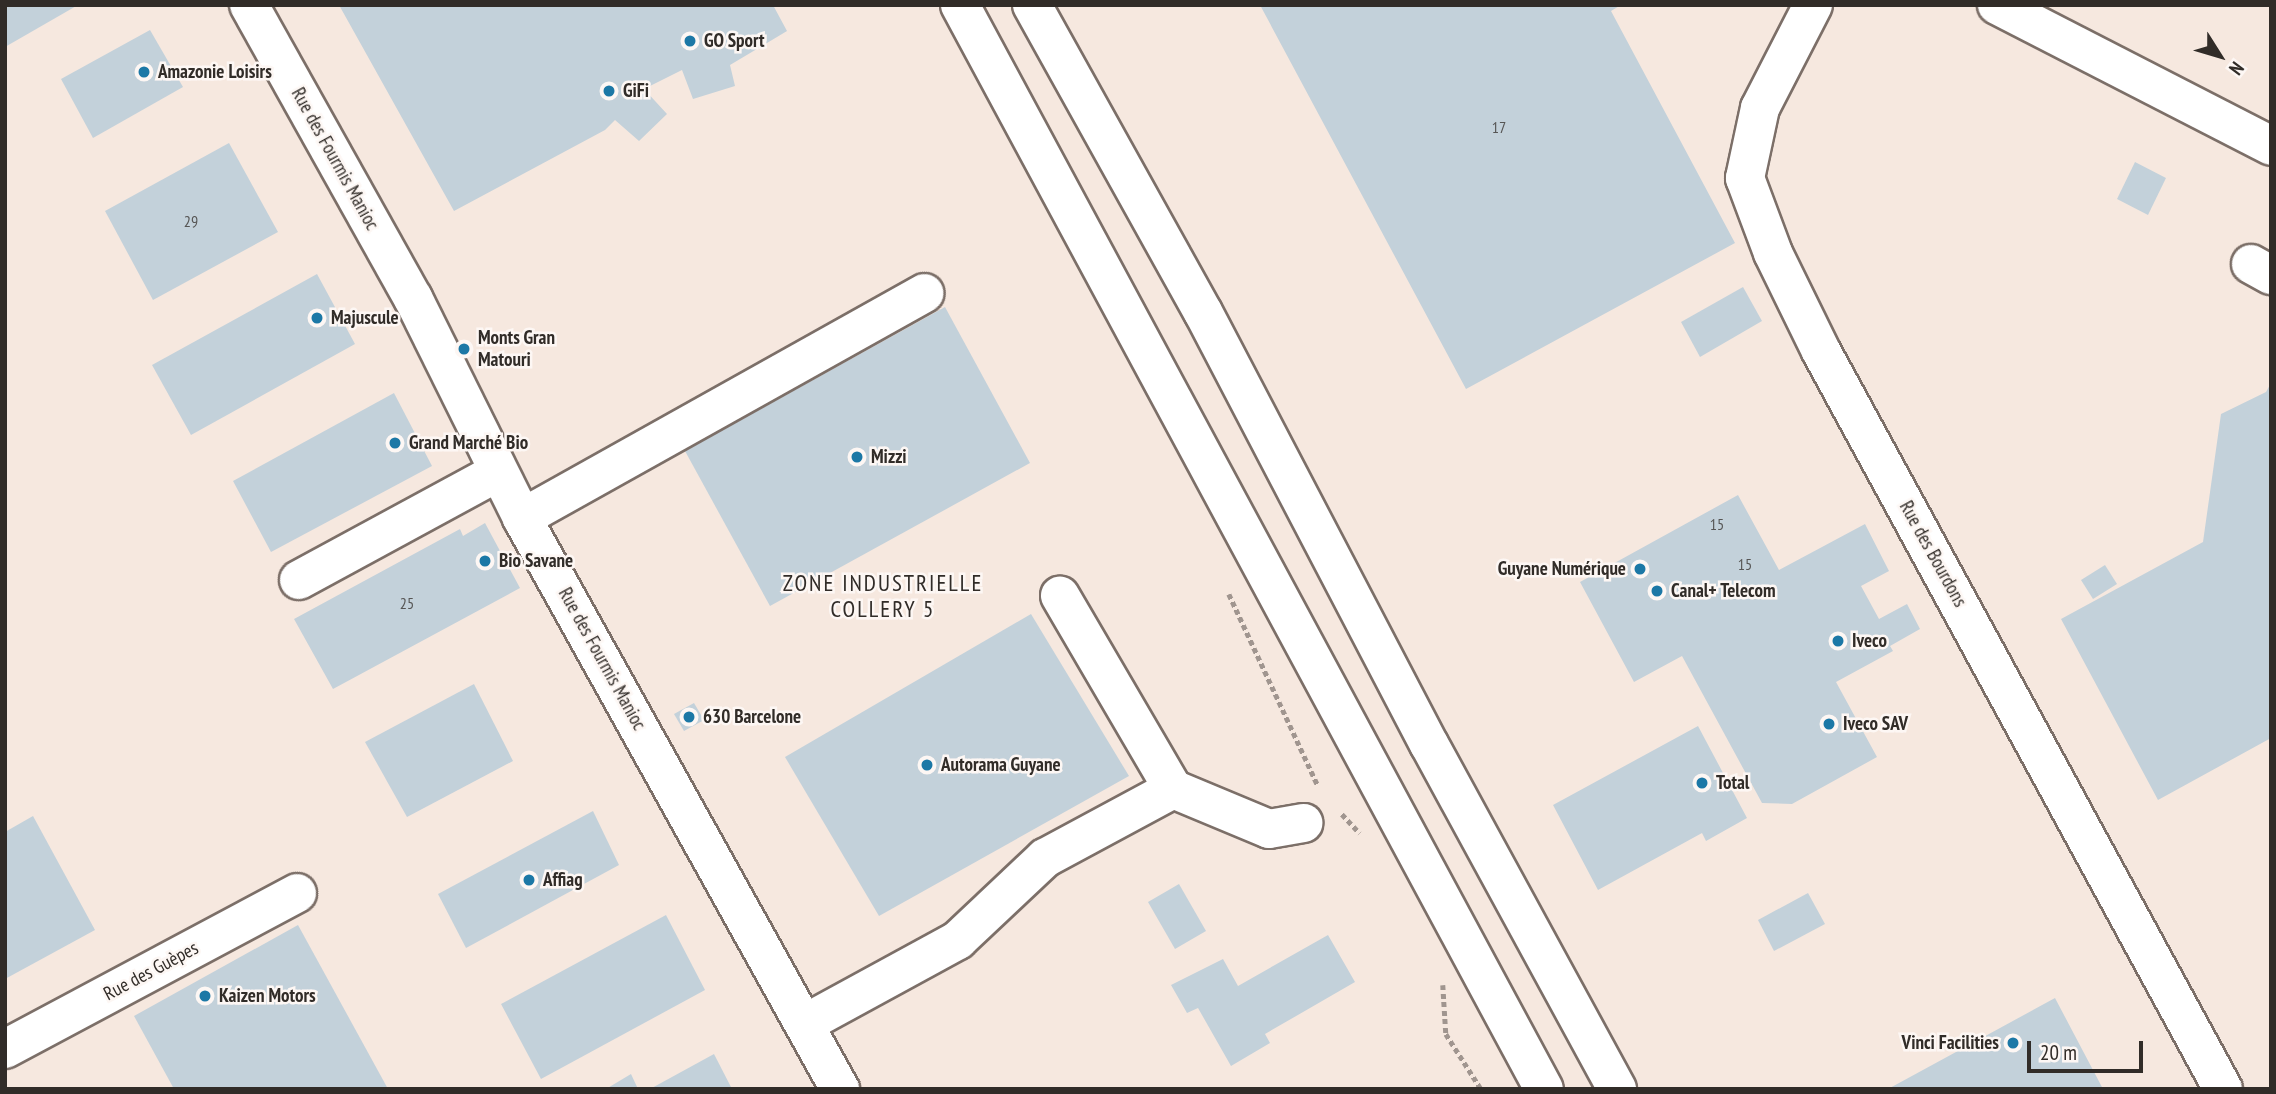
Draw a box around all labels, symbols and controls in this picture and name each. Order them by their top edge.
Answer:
north arrow [2185,21,2255,91]
place label: GO Sport [704,30,765,52]
marker: GO Sport [682,33,698,49]
text: N [2224,57,2249,80]
place label: Amazonie Loisirs [158,61,272,83]
marker: Amazonie Loisirs [136,64,152,80]
place label: GiFi [623,80,649,102]
marker: GiFi [601,83,617,99]
street label: Rue des Fourmis Manioc [286,84,384,234]
house number: 17 [1492,117,1506,137]
house number: 29 [184,211,198,231]
place label: Majuscule [331,307,399,329]
marker: Majuscule [309,310,325,326]
place label: Monts Gran Matouri [478,327,555,371]
marker: Monts Gran Matouri [456,341,472,357]
place label: Grand Marché Bio [409,432,528,454]
marker: Grand Marché Bio [387,435,403,451]
place label: Mizzi [871,446,907,468]
marker: Mizzi [849,449,865,465]
street label: Rue des Bourdons [1895,497,1971,611]
house number: 15 [1710,514,1724,534]
place label: Bio Savane [499,550,573,572]
marker: Bio Savane [477,553,493,569]
house number: 15 [1738,554,1752,574]
place label: Guyane Numérique [1498,558,1626,580]
marker: Guyane Numérique [1632,561,1648,577]
district label: ZONE INDUSTRIELLE COLLERY 5 [785,569,981,623]
place label: Canal+ Telecom [1671,580,1776,602]
marker: Canal+ Telecom [1649,583,1665,599]
street label: Rue des Fourmis Manioc [553,584,651,734]
house number: 25 [400,593,414,613]
place label: Iveco [1852,630,1887,652]
marker: Iveco [1830,633,1846,649]
place label: 630 Barcelone [703,706,801,728]
marker: 630 Barcelone [681,709,697,725]
place label: Iveco SAV [1843,713,1908,735]
marker: Iveco SAV [1821,716,1837,732]
place label: Autorama Guyane [941,754,1061,776]
marker: Autorama Guyane [919,757,935,773]
place label: Total [1716,772,1749,794]
marker: Total [1694,775,1710,791]
place label: Affiag [543,869,583,891]
marker: Affiag [521,872,537,888]
street label: Rue des Guèpes [100,937,202,1005]
place label: Kaizen Motors [219,985,316,1007]
marker: Kaizen Motors [197,988,213,1004]
scale bar [2031,1028,2146,1072]
place label: Vinci Facilities [1902,1032,1999,1054]
marker: Vinci Facilities [2005,1035,2021,1051]
text: 20 m [2040,1039,2077,1066]

